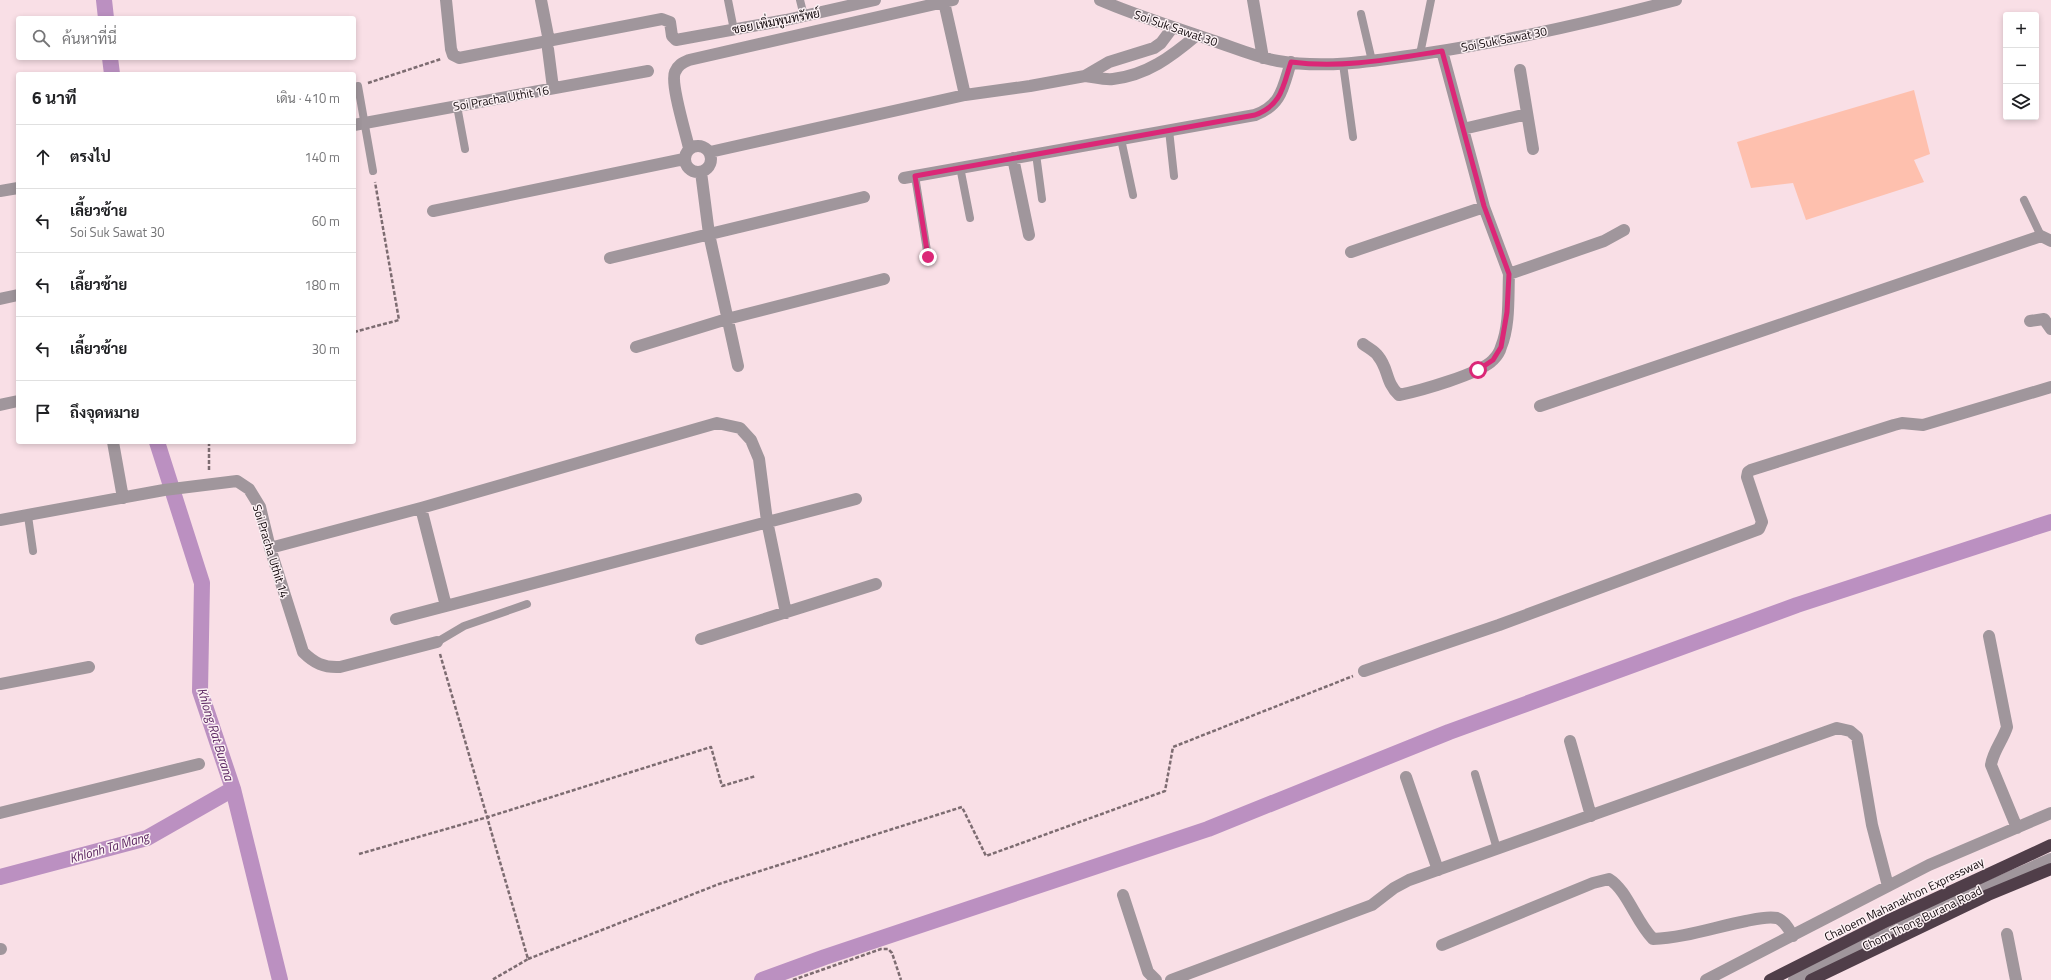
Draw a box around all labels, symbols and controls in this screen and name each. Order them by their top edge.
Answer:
street label: ซอย เพิ่มพูนทรัพย์ [730,3,822,39]
street label: Soi Suk Sawat 30 [1132,5,1221,51]
map controls [2003,12,2039,120]
button: + [2003,12,2039,48]
search box [16,16,356,60]
street label: Soi Suk Sawat 30 [1459,21,1549,57]
icon: search [30,27,52,49]
text: ค้นหาที่นี่ [62,27,117,50]
button: − [2003,48,2039,84]
street label: Soi Pracha Uthit 16 [452,80,551,116]
button: layers [2003,84,2039,120]
text: 6 นาที [32,85,77,111]
text: เดิน · 410 m [276,88,340,108]
text: ตรงไป [70,145,111,168]
icon: ahead [32,146,54,168]
text: 140 m [304,147,340,167]
text: เลี้ยวซ้าย [70,199,127,222]
icon: left [32,210,54,232]
text: 60 m [312,211,340,231]
text: Soi Suk Sawat 30 [70,222,165,242]
route end [919,248,937,266]
text: เลี้ยวซ้าย [70,273,127,296]
icon: left [32,274,54,296]
text: 180 m [304,275,340,295]
text: เลี้ยวซ้าย [70,337,127,360]
icon: left [32,338,54,360]
text: 30 m [312,339,340,359]
route start [1469,361,1487,379]
text: ถึงจุดหมาย [70,401,140,424]
icon: arrive [32,402,54,424]
street label: Soi Pracha Uthit 14 [248,502,294,600]
water label: Khlong Rat Burana [192,685,240,784]
water label: Khlonh Ta Mang [67,826,153,868]
street label: Chaloem Mahanakhon Expressway [1821,852,1987,946]
street label: Chom Thong Burana Road [1859,881,1985,955]

